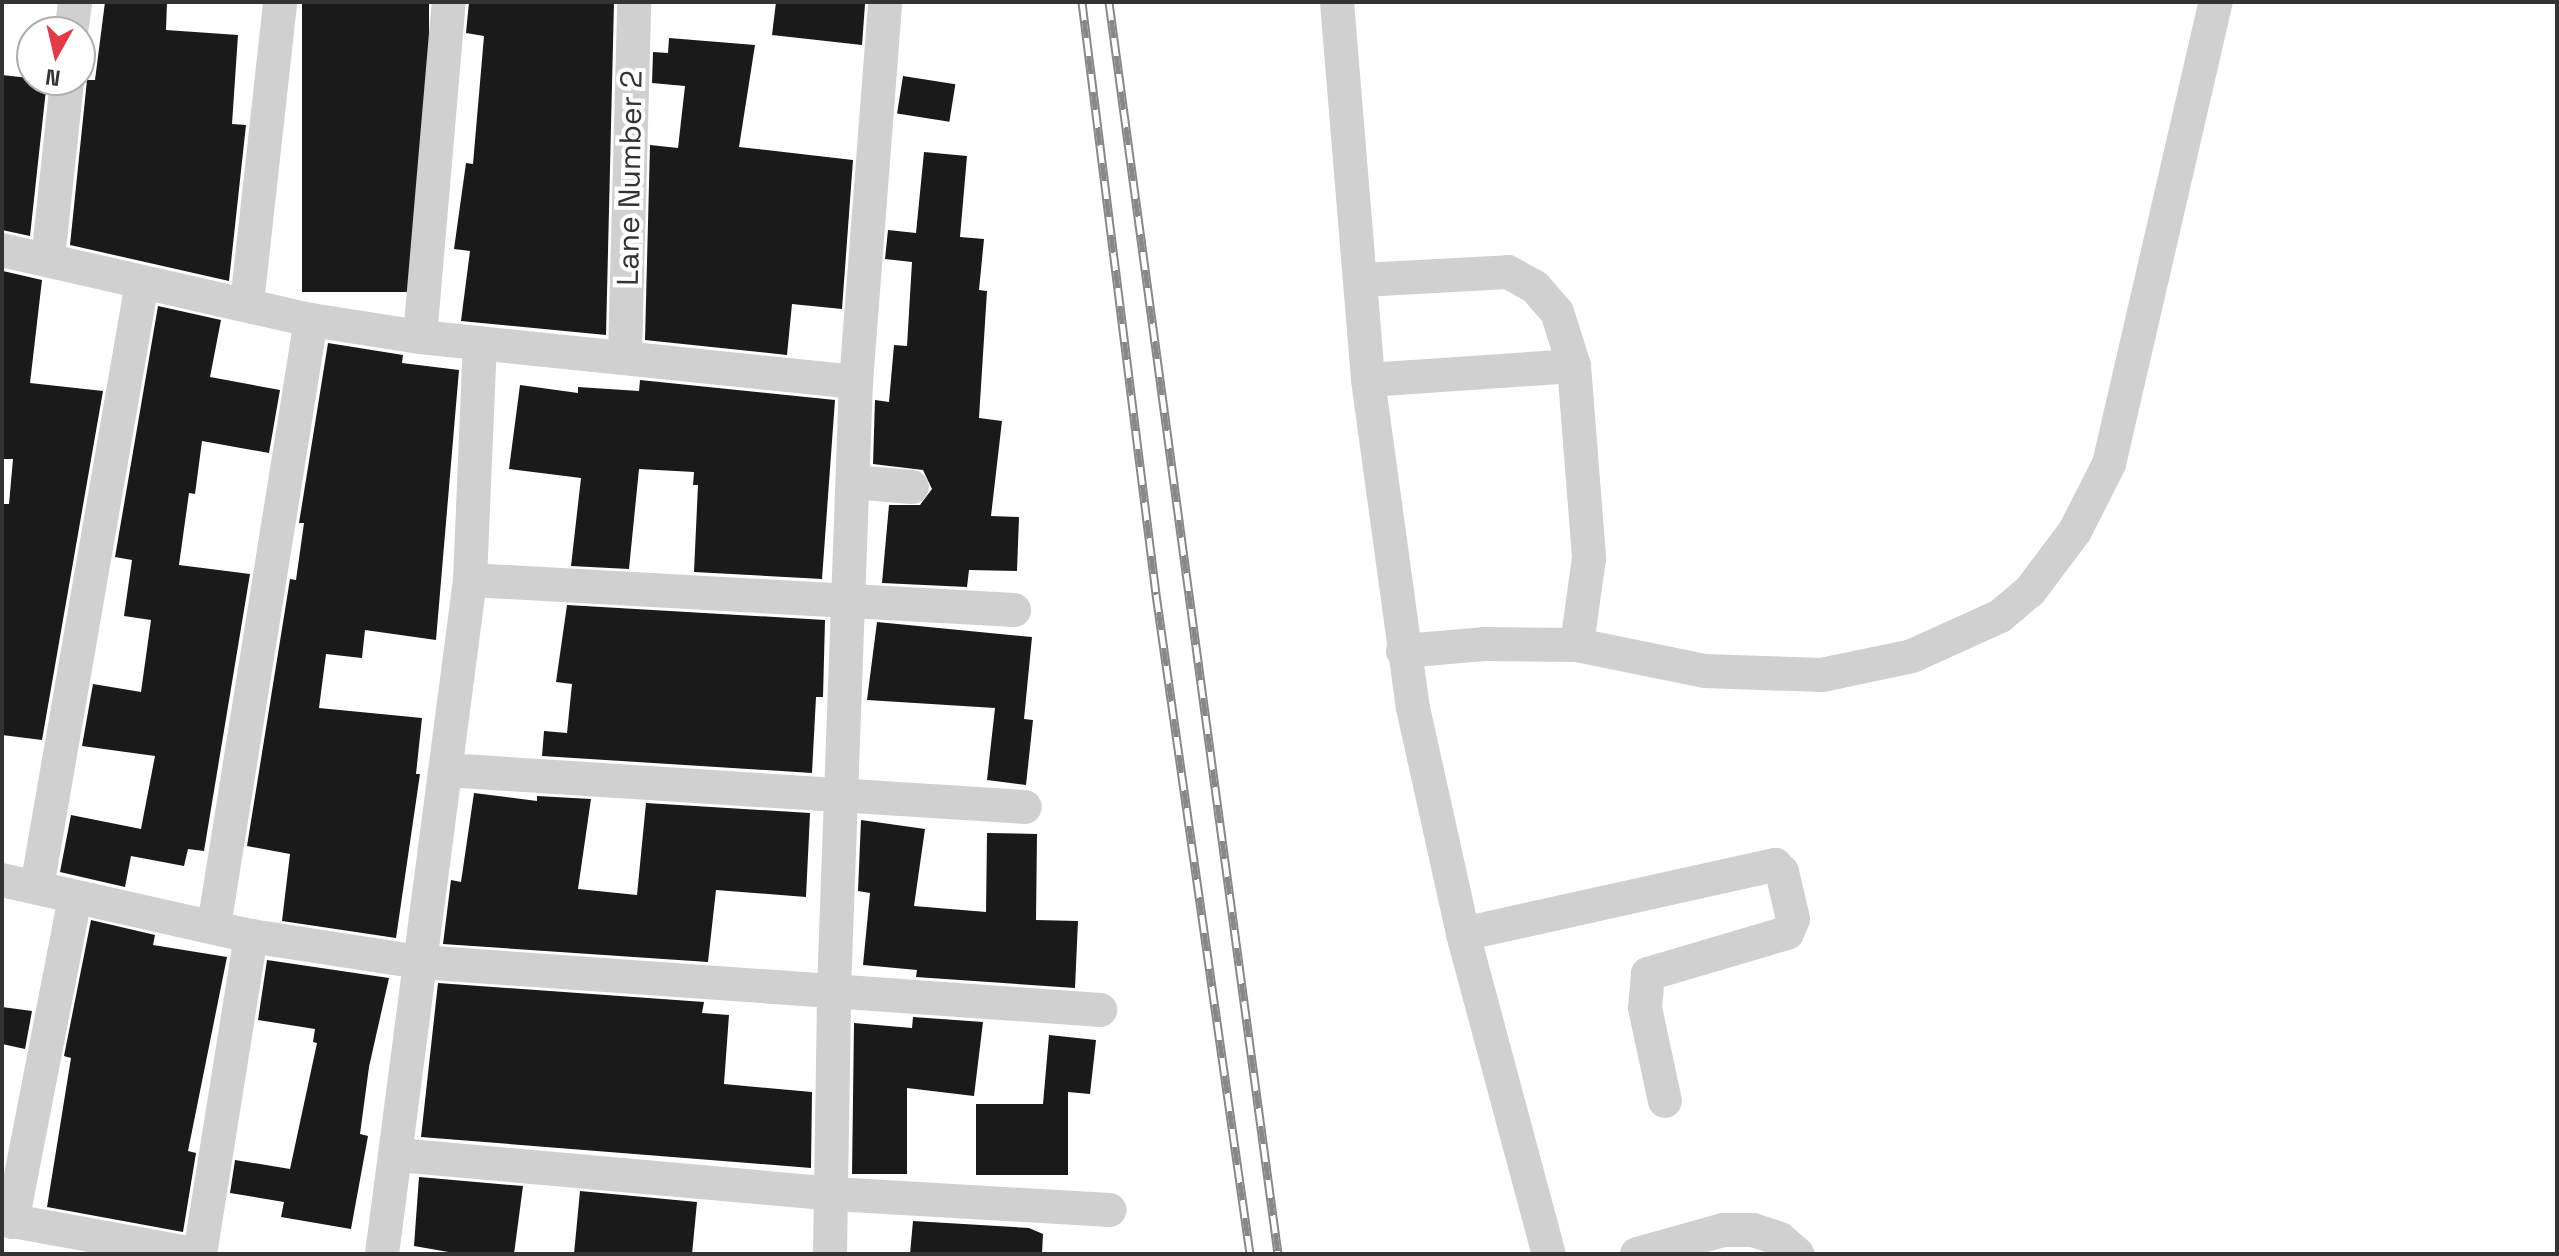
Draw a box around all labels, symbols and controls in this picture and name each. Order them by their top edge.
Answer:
north arrow [16,16,96,96]
text: N [44,63,62,93]
street label: Lane Number 2 [610,70,650,286]

